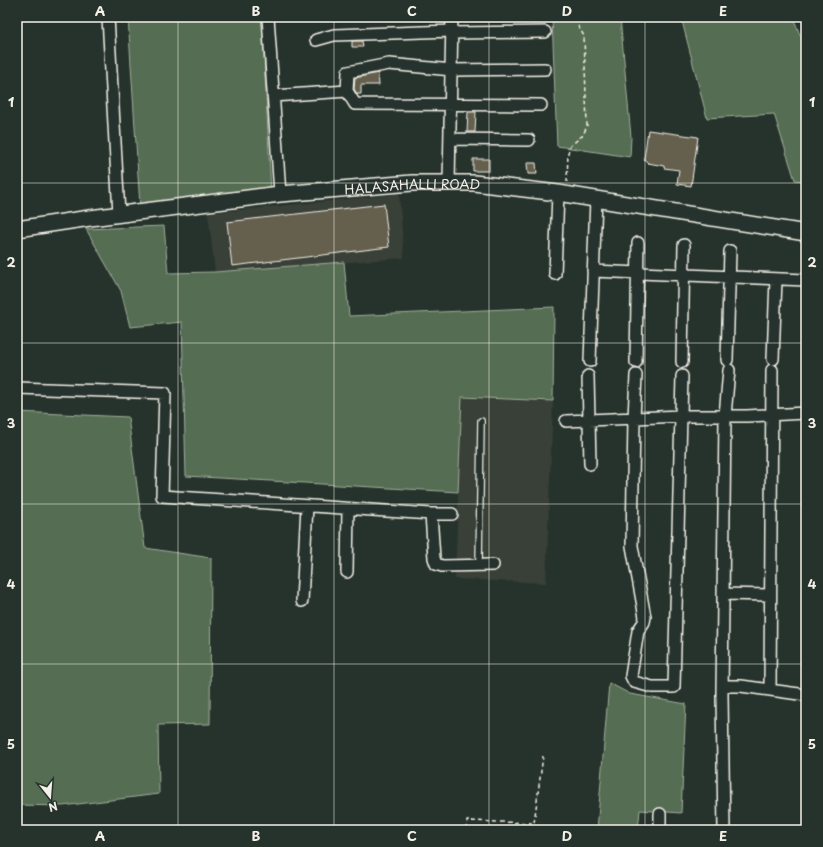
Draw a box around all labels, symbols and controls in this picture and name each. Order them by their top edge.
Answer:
text: A [95,1,105,20]
text: B [252,1,261,20]
text: C [407,1,417,20]
text: D [562,1,572,20]
text: E [719,1,727,20]
text: 1 [8,92,14,111]
text: 1 [809,92,815,111]
street label: HALASAHALLI ROAD [344,173,481,198]
text: 2 [6,252,16,271]
text: 2 [807,252,817,271]
text: 3 [7,413,16,432]
text: 3 [808,413,817,432]
text: 4 [7,574,16,593]
text: 4 [808,574,817,593]
text: 5 [7,734,15,753]
text: 5 [808,734,816,753]
north arrow [30,777,70,817]
text: N [46,798,60,817]
text: A [95,826,105,845]
text: B [252,826,261,845]
text: C [407,826,417,845]
text: D [562,826,572,845]
text: E [719,826,727,845]

